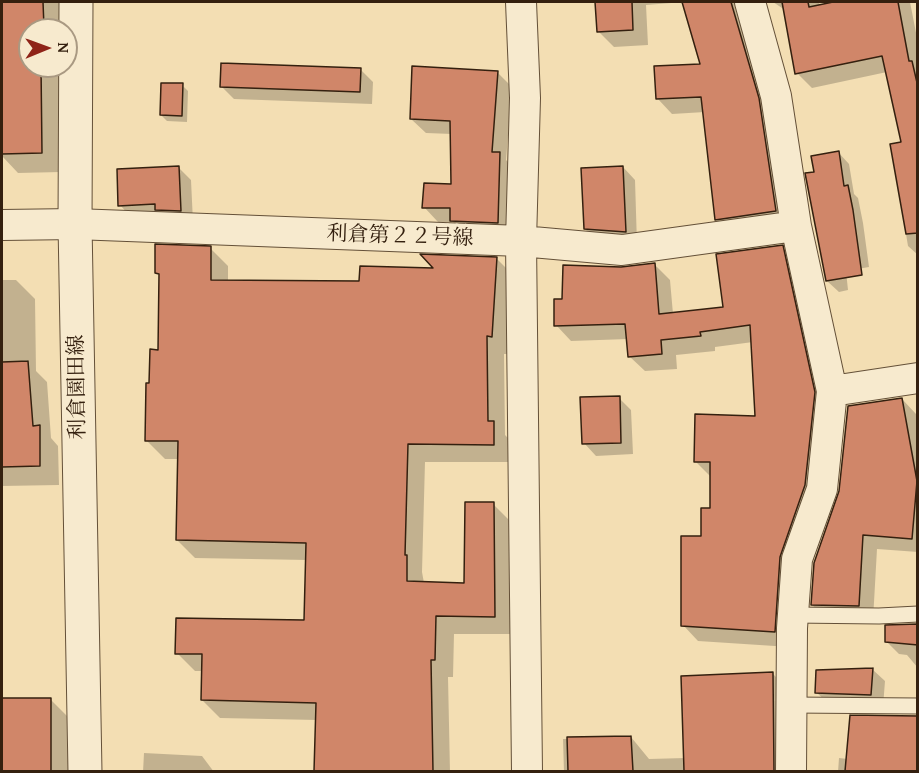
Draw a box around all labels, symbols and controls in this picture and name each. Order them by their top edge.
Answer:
north arrow [18,18,78,78]
text: N [52,42,76,53]
street label: 利倉第２２号線 [326,222,474,252]
street label: 利倉園田線 [64,334,92,440]

